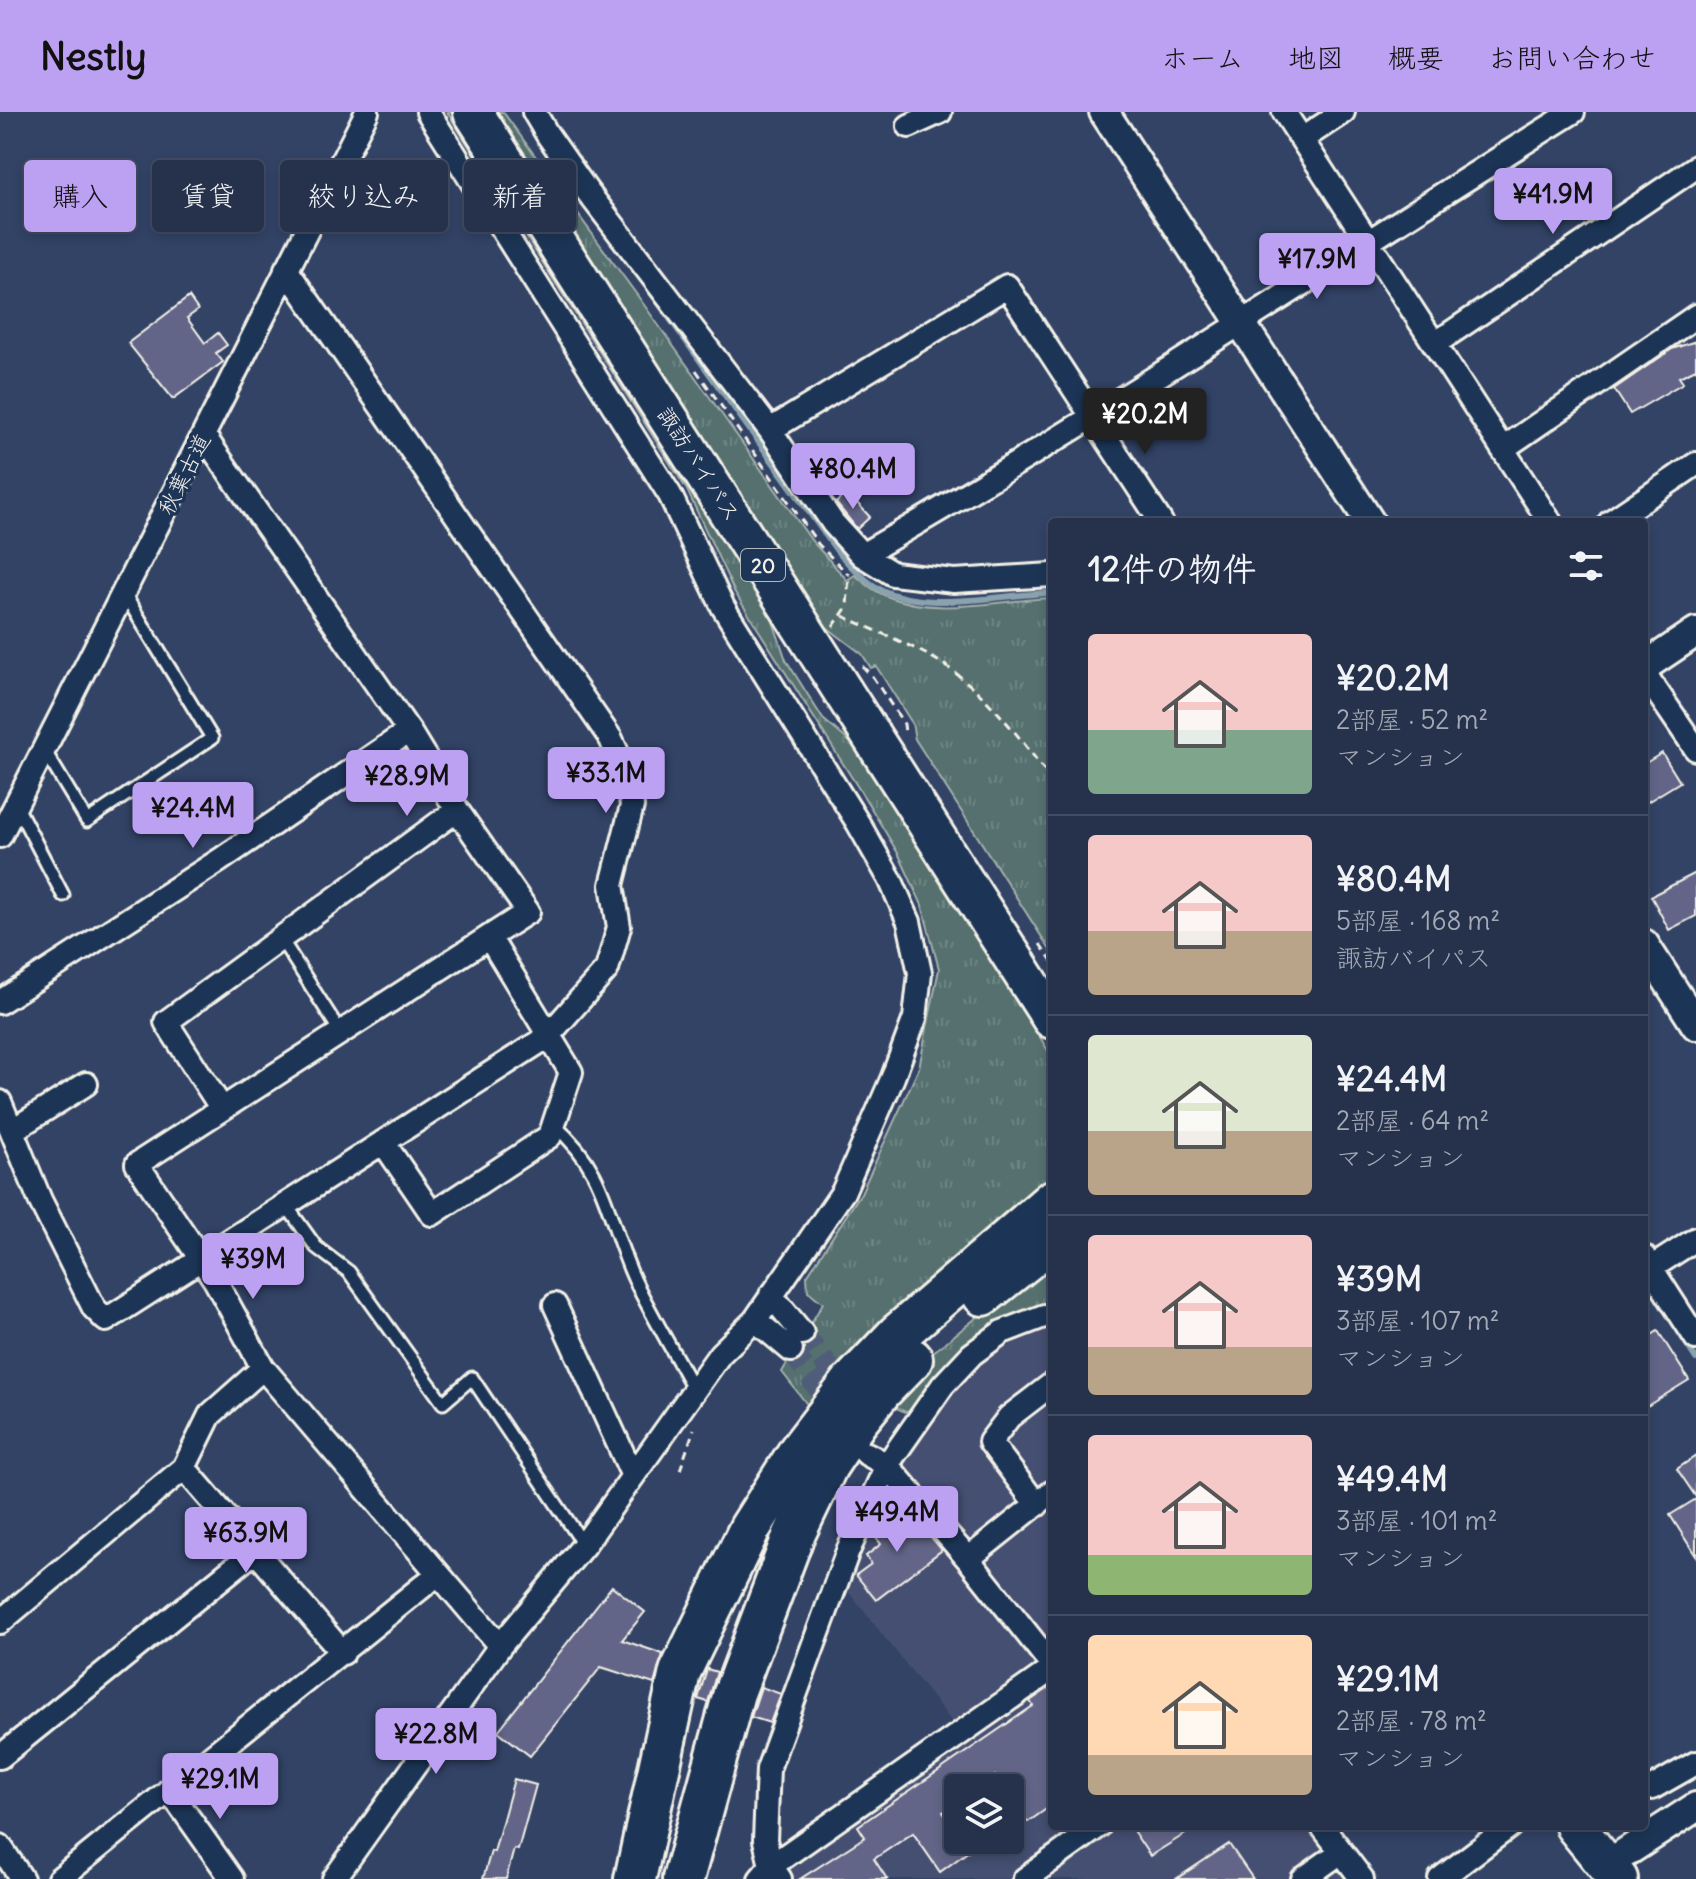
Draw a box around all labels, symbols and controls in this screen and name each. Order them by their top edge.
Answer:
text: Nestly [40,33,147,80]
text: ホーム [1161,40,1244,76]
text: 地図 [1288,40,1344,76]
text: 概要 [1388,40,1444,76]
text: お問い合わせ [1488,40,1656,76]
chip: 購入 [24,160,136,232]
chip: 賃貸 [152,160,264,232]
chip: 絞り込み [280,160,448,232]
chip: 新着 [464,160,576,232]
pin: ¥41.9M [1488,168,1618,236]
text: ¥41.9M [1512,177,1594,210]
pin: ¥17.9M [1252,233,1382,301]
text: ¥17.9M [1277,242,1357,275]
pin: ¥20.2M [1080,388,1210,456]
text: ¥20.2M [1101,397,1189,430]
street label: 諏訪バイパス [651,401,747,527]
street label: 秋葉古道 [152,428,216,520]
pin: ¥80.4M [788,443,918,511]
text: ¥80.4M [809,452,897,485]
icon: filters [1564,544,1608,588]
text: 12件の物件 [1088,547,1256,590]
road number: 20 [741,549,785,581]
text: ¥20.2M [1336,656,1450,699]
icon: home [1152,666,1248,762]
text: 2部屋 · 52 m² [1336,703,1488,736]
text: マンション [1336,740,1465,773]
pin: ¥33.1M [541,747,671,815]
pin: ¥28.9M [342,750,472,818]
text: ¥33.1M [566,756,646,789]
text: ¥28.9M [364,759,450,792]
pin: ¥24.4M [128,782,258,850]
text: ¥24.4M [150,791,236,824]
text: ¥80.4M [1336,857,1452,900]
icon: home [1152,867,1248,963]
text: 5部屋 · 168 m² [1336,904,1500,937]
text: 諏訪バイパス [1336,941,1491,974]
text: ¥24.4M [1336,1057,1447,1100]
icon: home [1152,1067,1248,1163]
text: 2部屋 · 64 m² [1336,1104,1489,1137]
text: マンション [1336,1141,1465,1174]
pin: ¥39M [206,1233,300,1301]
text: ¥39M [220,1242,286,1275]
text: ¥39M [1336,1257,1422,1300]
icon: home [1152,1267,1248,1363]
text: 3部屋 · 107 m² [1336,1304,1499,1337]
text: マンション [1336,1341,1465,1374]
text: ¥49.4M [1336,1457,1448,1500]
icon: home [1152,1467,1248,1563]
pin: ¥49.4M [832,1486,962,1554]
text: ¥49.4M [854,1495,940,1528]
text: 3部屋 · 101 m² [1336,1504,1497,1537]
pin: ¥63.9M [181,1507,311,1575]
text: ¥63.9M [203,1516,289,1549]
text: マンション [1336,1541,1465,1574]
text: ¥29.1M [1336,1657,1440,1700]
icon: home [1152,1667,1248,1763]
text: 2部屋 · 78 m² [1336,1704,1487,1737]
pin: ¥22.8M [371,1708,501,1776]
text: ¥22.8M [393,1717,479,1750]
text: マンション [1336,1741,1465,1774]
pin: ¥29.1M [155,1753,285,1821]
text: ¥29.1M [180,1762,260,1795]
map controls [944,1774,1024,1854]
button: layers [944,1774,1024,1854]

